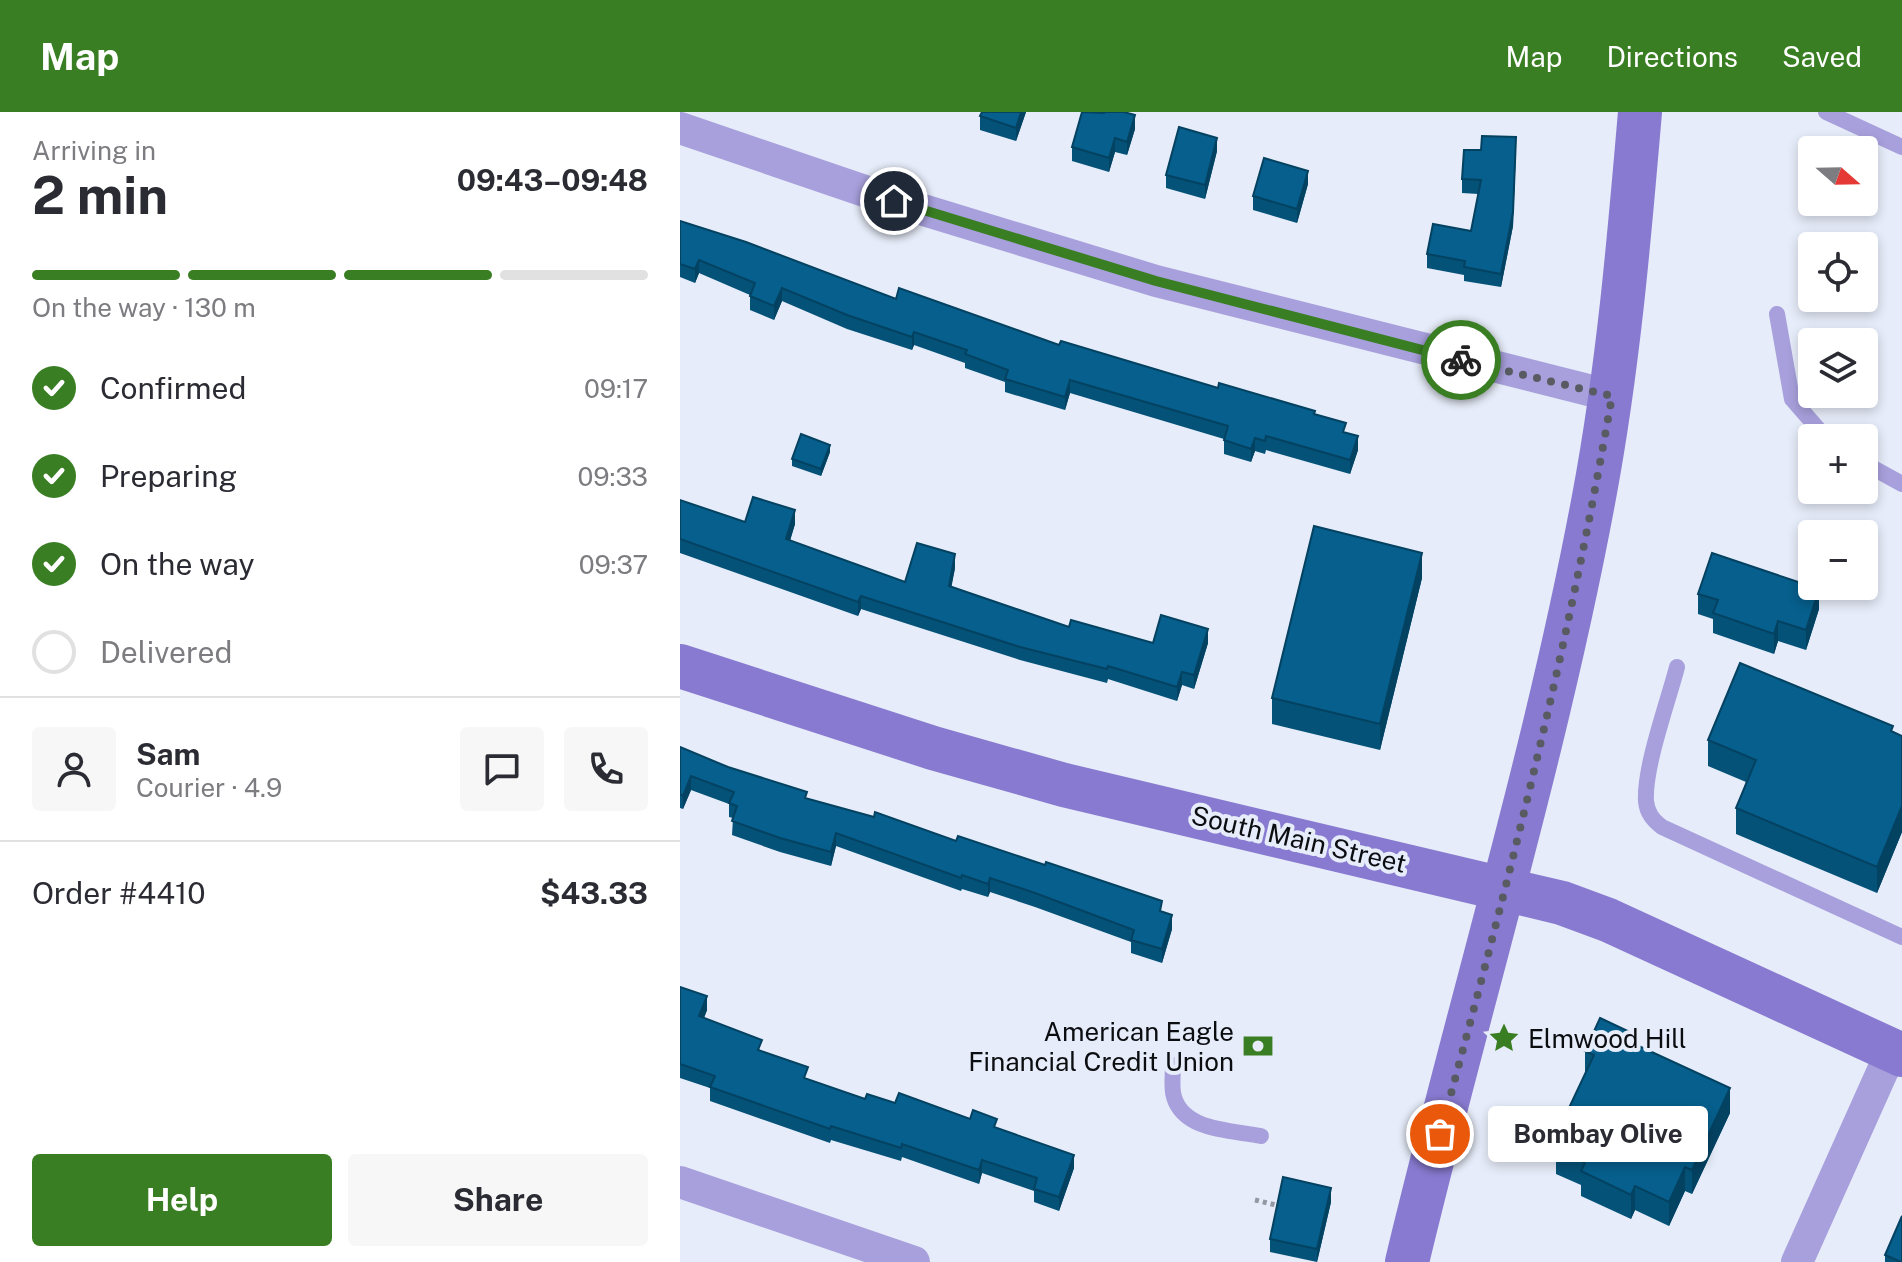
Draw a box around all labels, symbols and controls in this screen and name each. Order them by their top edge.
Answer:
text: Map [40,34,119,79]
text: Map [1506,40,1562,73]
text: Directions [1606,40,1738,73]
text: Saved [1782,40,1862,73]
text: Arriving in [32,135,156,166]
north arrow [1798,136,1878,216]
map controls [1798,136,1878,600]
text: 09:43–09:48 [457,162,648,198]
text: 2 min [32,165,168,226]
pin [860,167,928,235]
icon: home [872,179,916,223]
button: locate [1798,232,1878,312]
text: On the way · 130 m [32,292,256,323]
courier [1421,320,1501,400]
button: layers [1798,328,1878,408]
icon: bike [1439,338,1483,382]
icon: check [32,366,76,410]
text: Confirmed [100,370,246,406]
text: 09:17 [584,373,648,404]
button: + [1798,424,1878,504]
icon: check [32,454,76,498]
text: Preparing [100,458,237,494]
text: 09:33 [578,461,648,492]
button: − [1798,520,1878,600]
icon: check [32,542,76,586]
text: On the way [100,546,254,582]
text: 09:37 [579,549,648,580]
text: Delivered [100,634,232,670]
button: person [32,727,116,811]
button: chat [460,727,544,811]
button: phone [564,727,648,811]
text: Sam [136,736,200,772]
text: Courier · 4.9 [136,772,282,803]
street label: South Main Street [1188,799,1410,879]
text: Order #4410 [32,875,206,911]
text: $43.33 [540,875,648,911]
place label: American Eagle Financial Credit Union [968,1016,1234,1077]
place icon: Elmwood Hill [1487,1021,1521,1055]
place label: Elmwood Hill [1528,1023,1687,1054]
bank icon: American Eagle Financial Credit Union [1241,1029,1275,1063]
pin [1406,1100,1474,1168]
callout: Bombay Olive [1488,1106,1708,1162]
icon: bag [1418,1112,1462,1156]
text: Bombay Olive [1513,1118,1683,1149]
button: Help [32,1154,332,1246]
button: Share [348,1154,648,1246]

